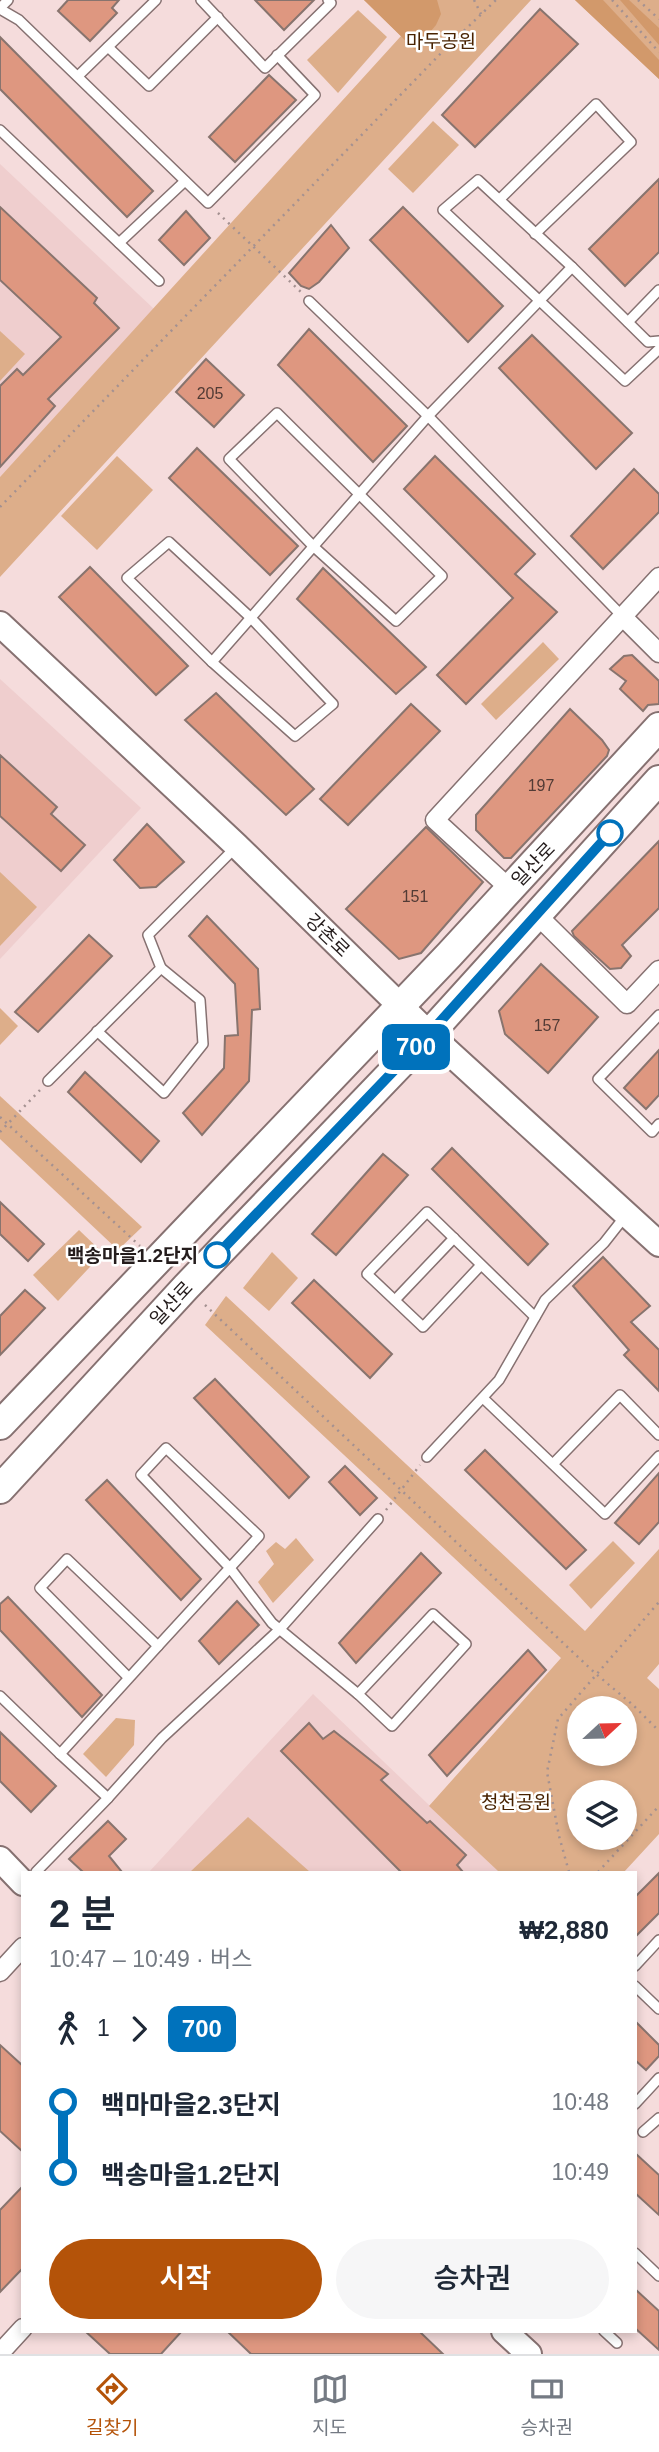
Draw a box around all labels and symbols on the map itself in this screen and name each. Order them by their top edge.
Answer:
park label: 마두공원 [406,31,476,52]
house number: 205 [197,385,223,402]
house number: 197 [528,777,554,794]
unlabelled marker [597,820,623,846]
street label: 일산로 [508,838,559,891]
house number: 151 [402,888,428,905]
street label: 강촌로 [301,910,354,961]
house number: 157 [534,1017,560,1034]
line badge: 700 [376,1024,456,1070]
marker: 백송마을1.2단지 [204,1242,230,1268]
place label: 백송마을1.2단지 [67,1245,198,1266]
street label: 일산로 [146,1277,197,1330]
north arrow [567,1696,637,1766]
park label: 청천공원 [481,1792,551,1813]

